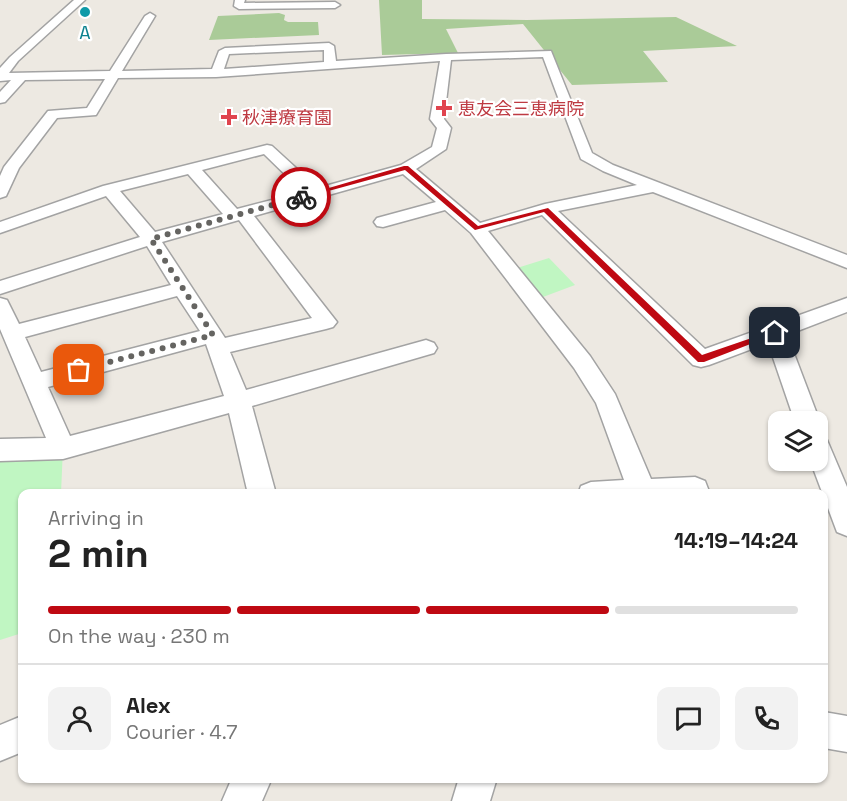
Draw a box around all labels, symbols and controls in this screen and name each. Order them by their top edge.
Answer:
marker: A [78,5,92,19]
place label: A [79,21,91,44]
place label: 恵友会三恵病院 [458,97,584,120]
marker: 恵友会三恵病院 [435,99,453,117]
place label: 秋津療育園 [242,106,332,129]
marker: 秋津療育園 [220,108,238,126]
courier [271,167,331,227]
icon: bike [285,181,318,214]
pin [749,307,800,358]
icon: home [758,316,791,349]
pin [53,344,104,395]
icon: bag [62,353,95,386]
map controls [768,411,828,471]
button: layers [768,411,828,471]
text: Arriving in [48,505,144,531]
text: 14:19–14:24 [674,526,798,554]
text: 2 min [48,529,149,578]
text: On the way · 230 m [48,623,230,649]
button: person [48,687,111,750]
button: chat [657,687,720,750]
button: phone [735,687,798,750]
text: Alex [126,691,171,719]
text: Courier · 4.7 [126,719,237,745]

